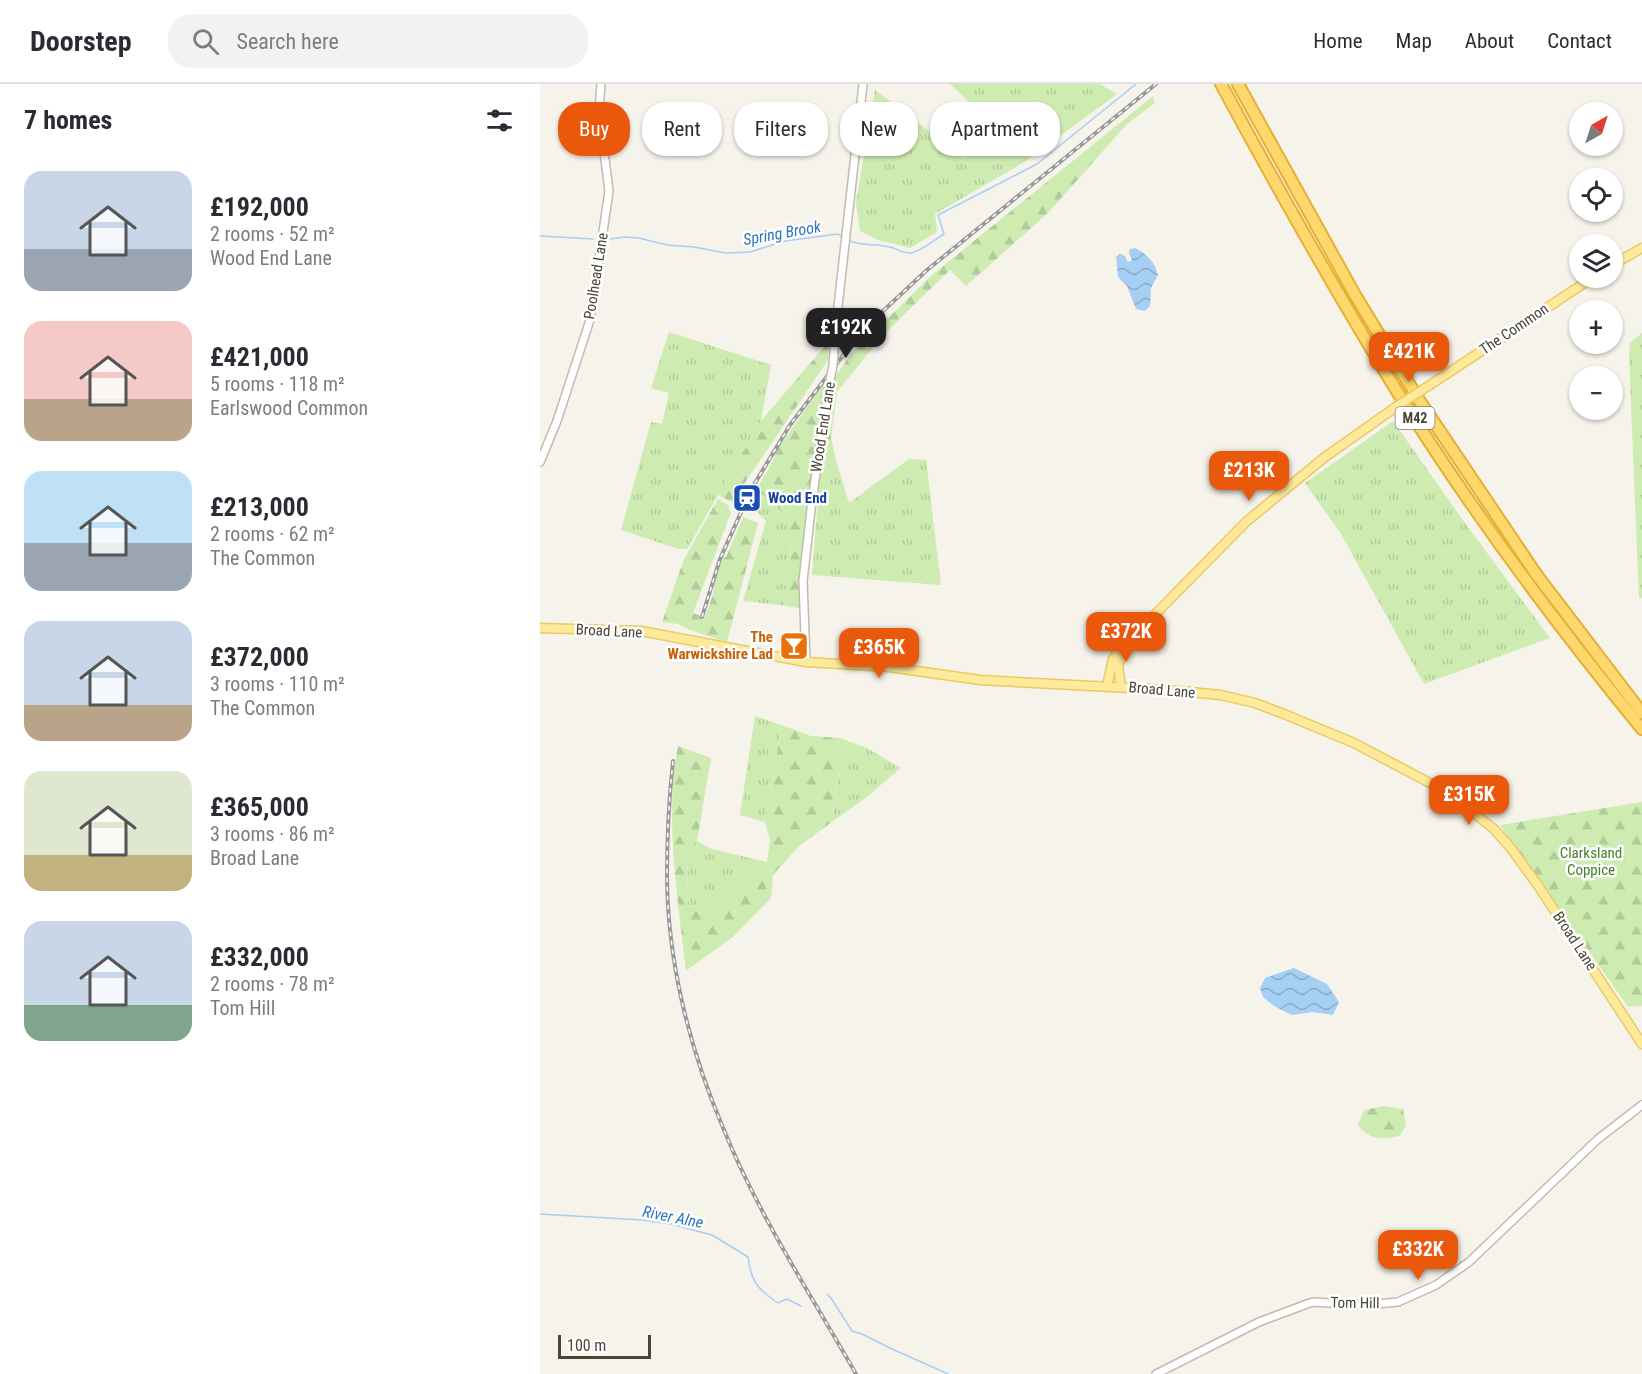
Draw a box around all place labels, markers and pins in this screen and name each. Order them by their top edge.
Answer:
pin: £192K [804,308,888,359]
pin: £421K [1367,332,1451,383]
pin: £213K [1207,451,1291,502]
station icon: Wood End [731,482,763,514]
place label: Wood End [768,489,827,507]
pin: £372K [1084,612,1168,663]
place label: The Warwickshire Lad [667,628,773,663]
pin: £365K [837,628,921,679]
bar icon: The Warwickshire Lad [778,630,810,662]
pin: £315K [1427,775,1511,826]
pin: £332K [1376,1230,1460,1281]

